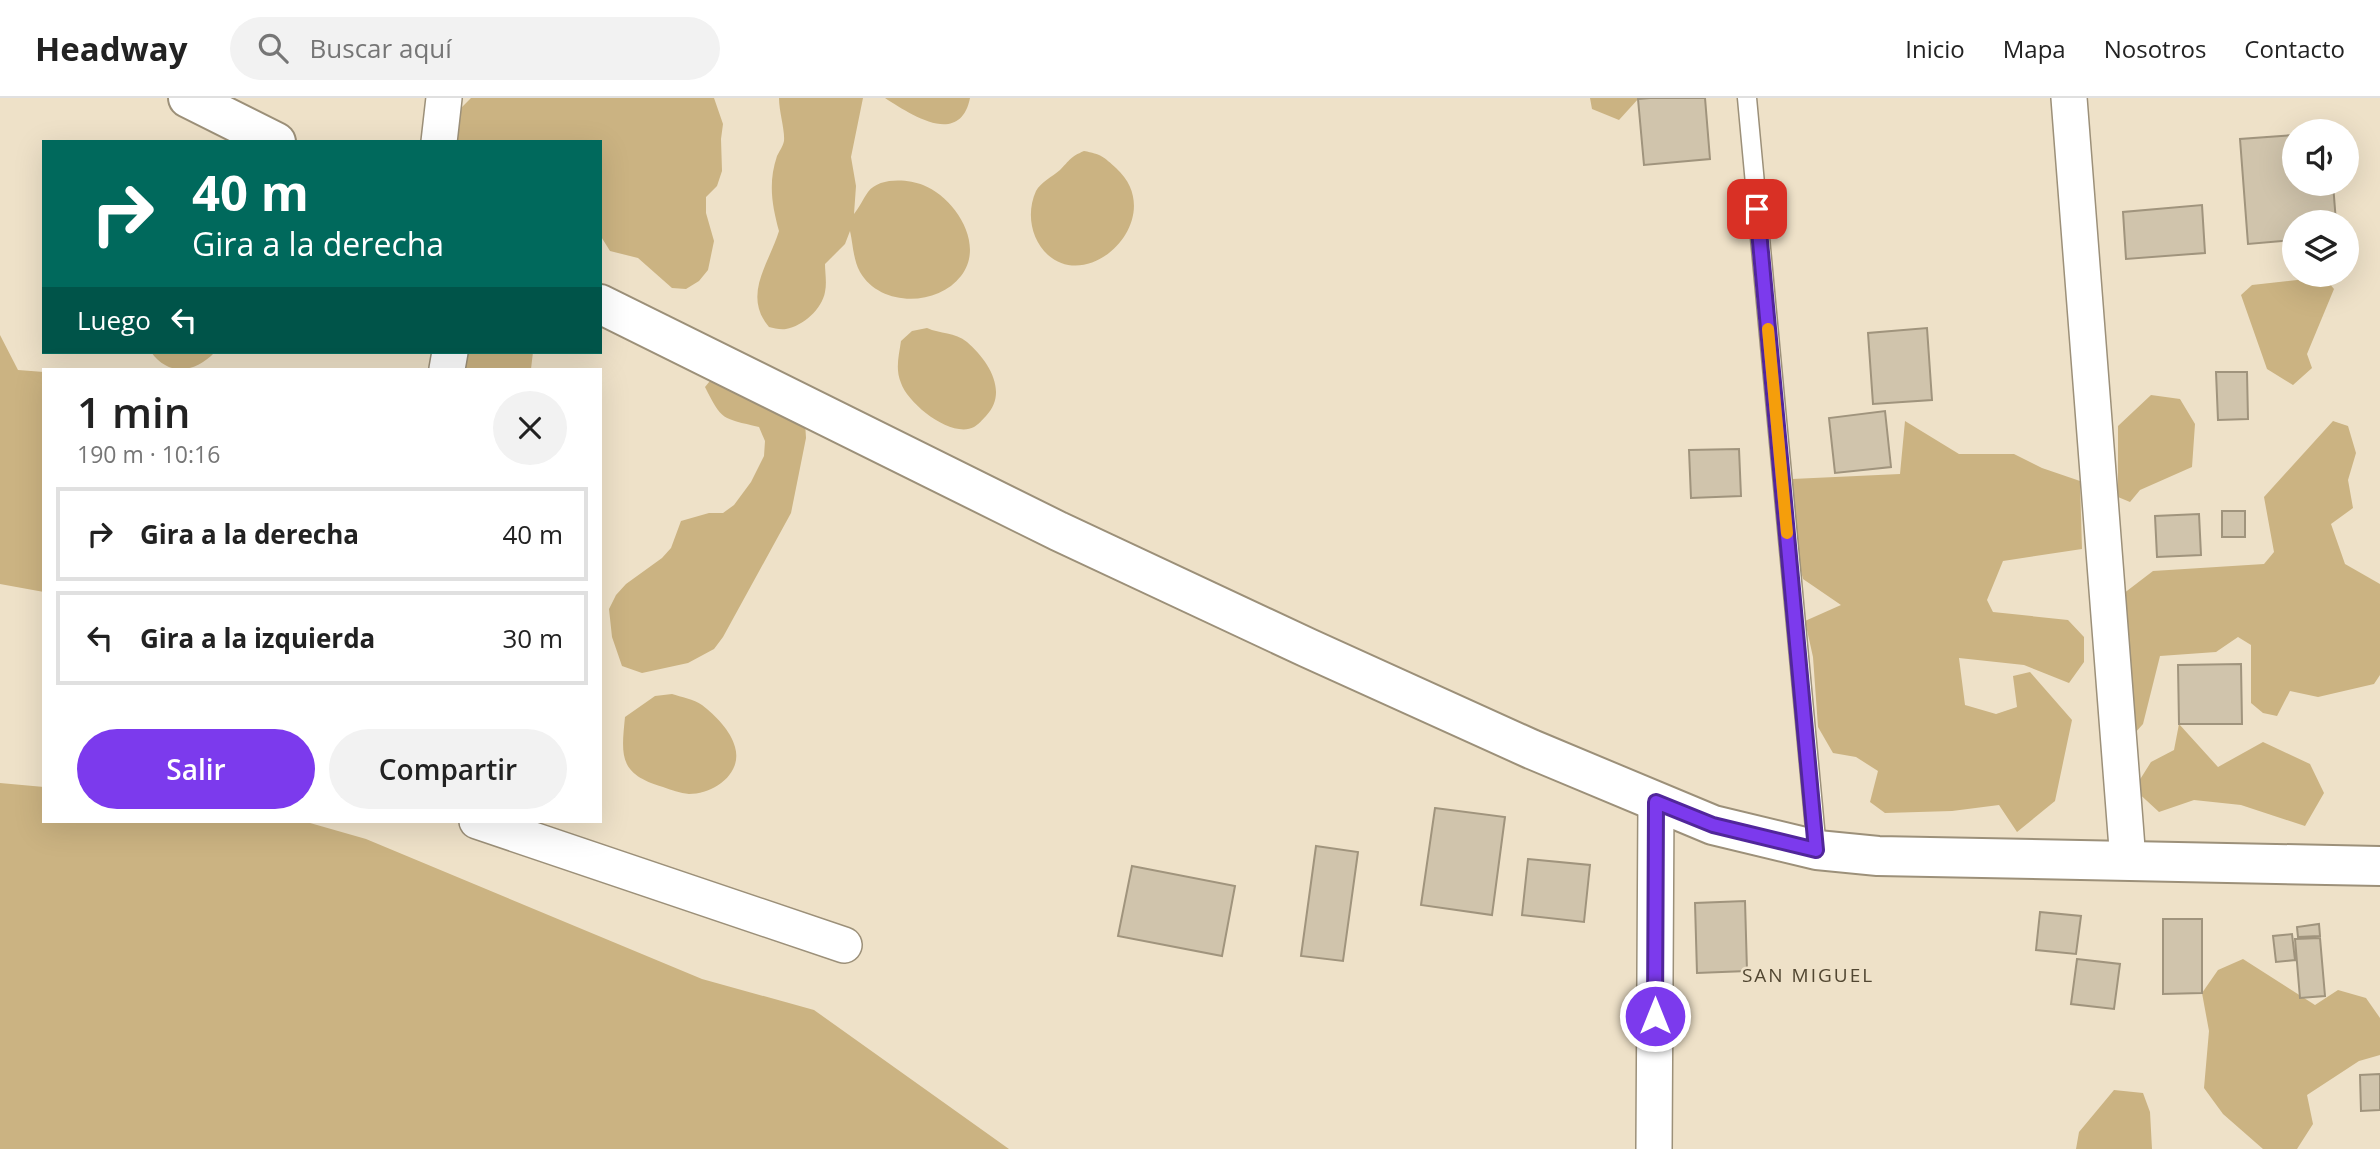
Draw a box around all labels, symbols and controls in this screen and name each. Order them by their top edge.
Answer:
search box [230,17,720,80]
text: Headway [35,26,188,71]
icon: search [254,29,292,67]
text: Buscar aquí [310,30,452,66]
text: Inicio [1905,32,1965,65]
text: Mapa [2003,32,2066,65]
text: Nosotros [2104,32,2206,65]
text: Contacto [2244,32,2345,65]
map controls [2282,119,2359,287]
button: sound [2282,119,2359,196]
text: 40 m [192,159,309,225]
icon: right [77,168,168,259]
pin [1727,179,1787,239]
icon: arrive [1738,190,1776,228]
button: layers [2282,210,2359,287]
text: Gira a la derecha [192,222,444,265]
icon: left [165,301,203,339]
text: Luego [77,302,151,338]
text: 1 min [77,383,190,440]
button: close [493,391,567,465]
text: 190 m · 10:16 [77,438,220,470]
icon: right [81,515,119,553]
text: Gira a la derecha [140,516,359,552]
text: 40 m [502,516,563,552]
icon: left [81,619,119,657]
text: Gira a la izquierda [140,620,375,656]
text: 30 m [502,620,563,656]
button: Salir [77,729,315,809]
button: Compartir [329,729,567,809]
district label: SAN MIGUEL [1742,962,1874,988]
position arrow [1618,979,1692,1053]

